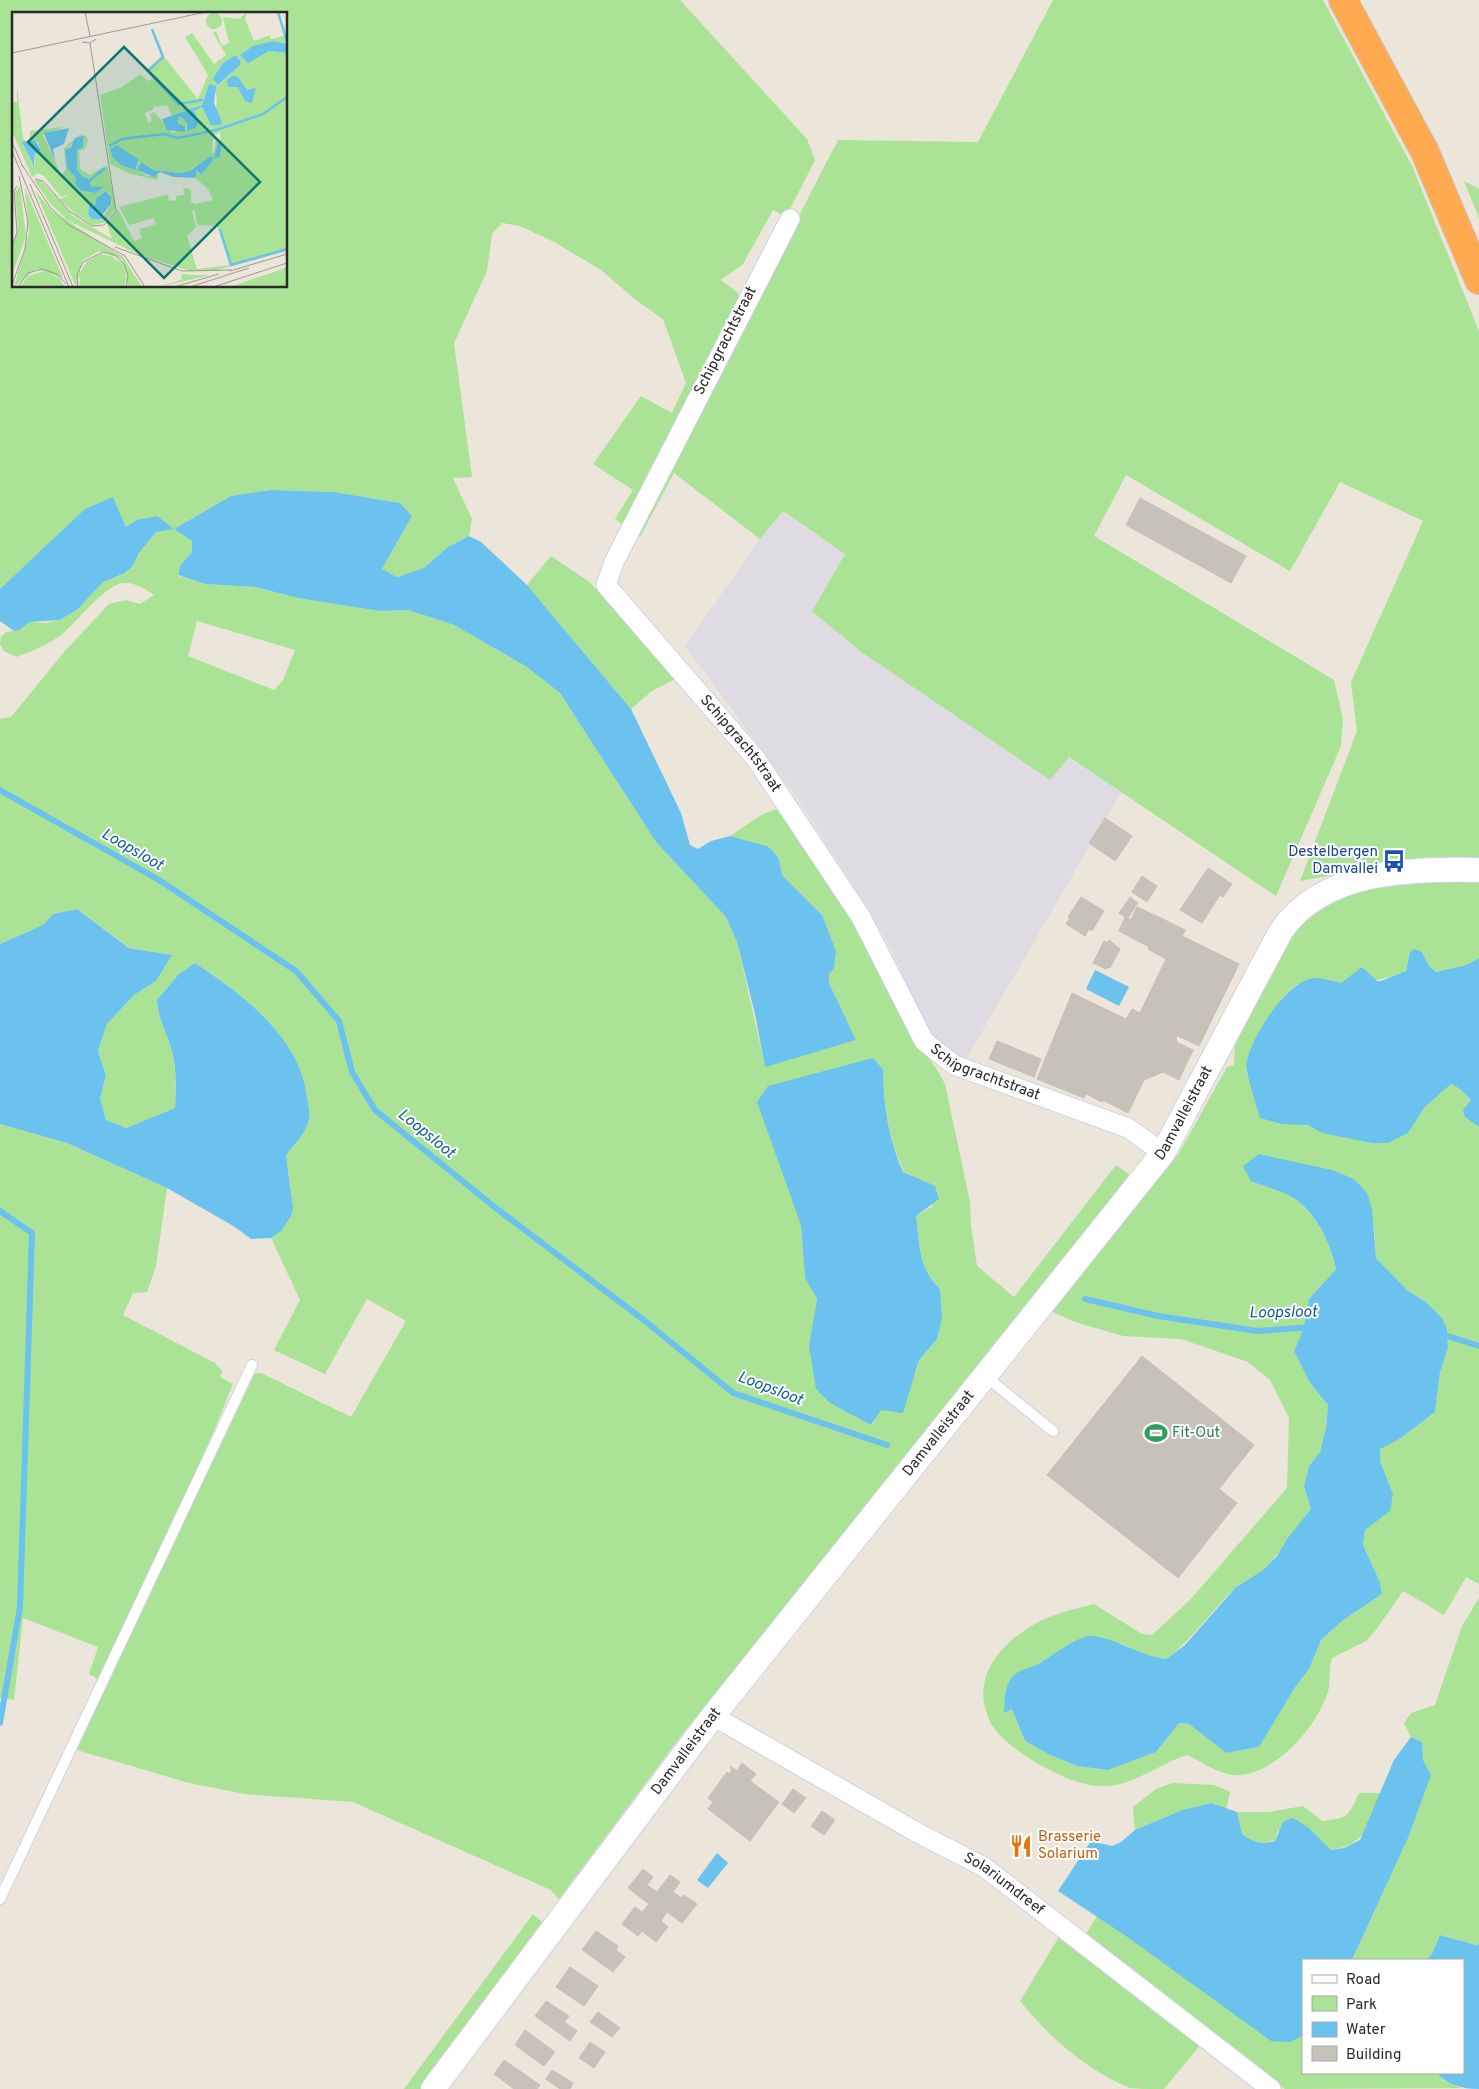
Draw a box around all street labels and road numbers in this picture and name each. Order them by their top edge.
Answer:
street label: Schipgrachtstraat [690,283,762,399]
street label: Schipgrachtstraat [696,691,785,796]
street label: Schipgrachtstraat [926,1040,1043,1105]
street label: Damvalleistraat [1151,1063,1217,1165]
street label: Damvalleistraat [899,1387,979,1480]
street label: Damvalleistraat [647,1704,725,1799]
street label: Solariumdreef [960,1849,1048,1919]

